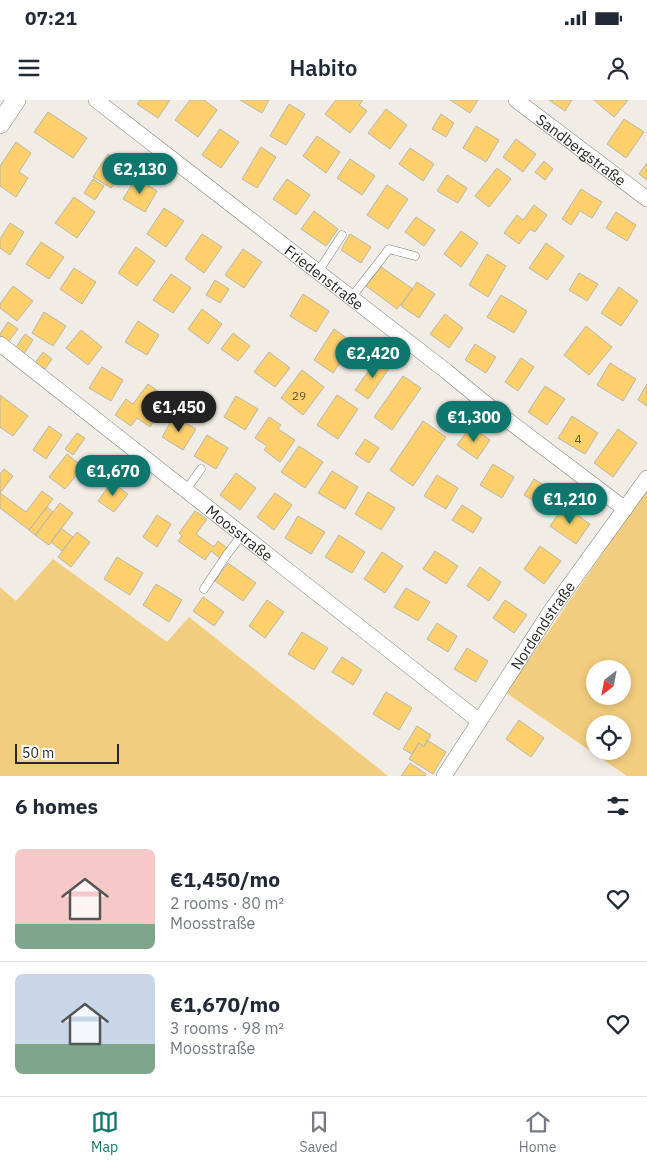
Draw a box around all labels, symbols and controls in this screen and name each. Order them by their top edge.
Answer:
text: 07:21 [25,6,77,30]
text: Habito [290,53,357,82]
icon: menu [15,54,43,82]
icon: person [604,54,632,82]
street label: Sandbergstraße [533,109,630,190]
pin: €2,130 [99,152,181,195]
text: €2,130 [113,159,167,179]
street label: Friedenstraße [281,240,368,313]
pin: €2,420 [332,336,414,379]
text: €2,420 [346,343,400,363]
house number: 29 [292,388,306,403]
pin: €1,450 [138,390,220,433]
text: €1,450 [152,397,206,417]
pin: €1,300 [433,400,515,443]
text: €1,300 [447,407,501,427]
house number: 4 [574,431,582,446]
pin: €1,670 [72,454,154,497]
text: €1,670 [86,461,140,481]
pin: €1,210 [529,482,611,525]
text: €1,210 [543,489,597,509]
street label: Moosstraße [202,500,277,565]
street label: Nordendstraße [506,577,579,673]
north arrow [586,660,631,705]
map controls [586,660,631,760]
button: locate [586,715,631,760]
scale bar [15,741,119,764]
text: 50 m [22,744,54,762]
text: 6 homes [15,792,98,820]
icon: filters [604,792,632,820]
text: €1,450/mo [170,865,280,893]
icon: home [55,869,115,929]
icon: heart [604,885,632,913]
text: 2 rooms · 80 m² [170,893,284,913]
text: Moosstraße [170,913,255,933]
text: €1,670/mo [170,990,280,1018]
icon: home [55,994,115,1054]
icon: heart [604,1010,632,1038]
text: 3 rooms · 98 m² [170,1018,284,1038]
text: Moosstraße [170,1038,255,1058]
tab: Map [91,1108,119,1156]
tab: Saved [300,1108,338,1156]
tab: Home [519,1108,556,1156]

